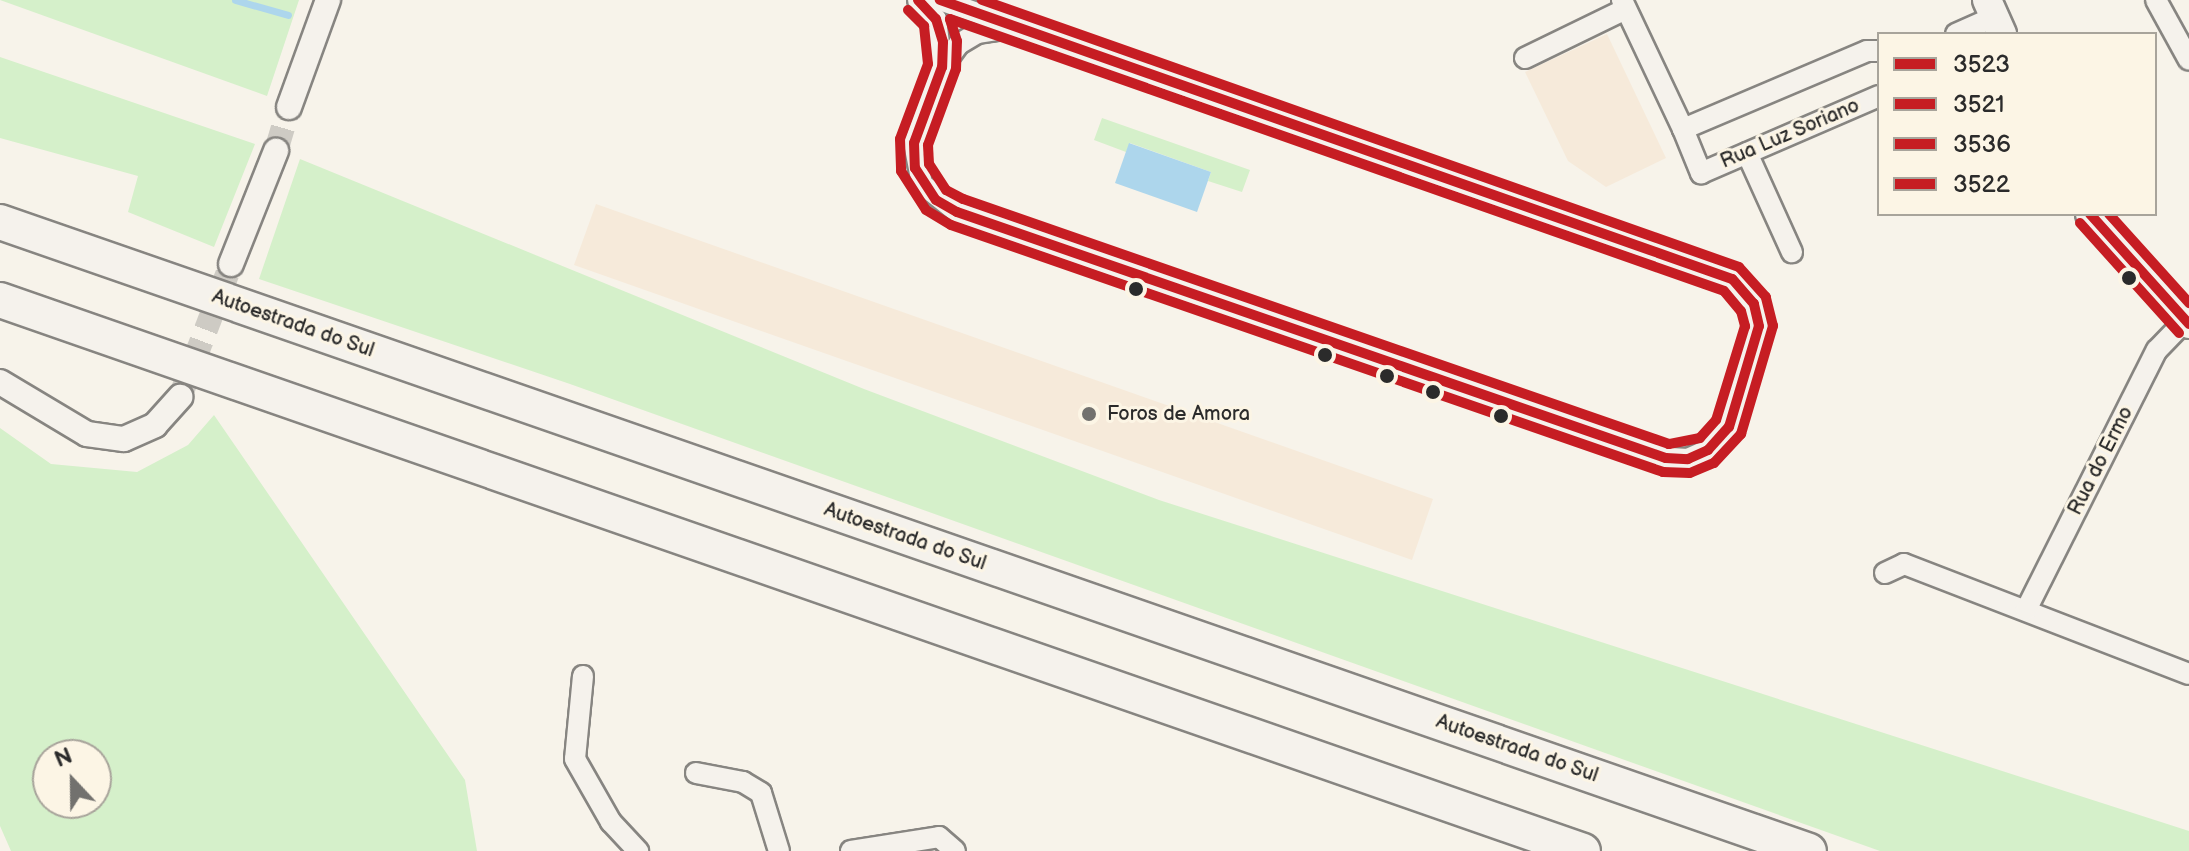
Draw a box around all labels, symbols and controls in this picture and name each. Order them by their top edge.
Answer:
legend [1877,32,2157,216]
text: 3523 [1953,50,2010,79]
text: 3521 [1953,90,2005,119]
street label: Rua Luz Soriano [1717,94,1863,174]
text: 3536 [1953,130,2011,159]
text: 3522 [1953,170,2010,199]
unlabelled marker [2121,270,2137,286]
unlabelled marker [1128,281,1144,297]
street label: Autoestrada do Sul [209,285,377,363]
unlabelled marker [1317,347,1333,363]
unlabelled marker [1379,368,1395,384]
unlabelled marker [1425,384,1441,400]
place label: Foros de Amora [1107,402,1250,426]
marker: Foros de Amora [1078,403,1100,425]
street label: Rua do Ermo [2063,403,2139,519]
unlabelled marker [1493,408,1509,424]
street label: Autoestrada do Sul [821,498,989,576]
street label: Autoestrada do Sul [1433,710,1601,788]
north arrow [32,739,112,819]
text: N [51,743,76,774]

